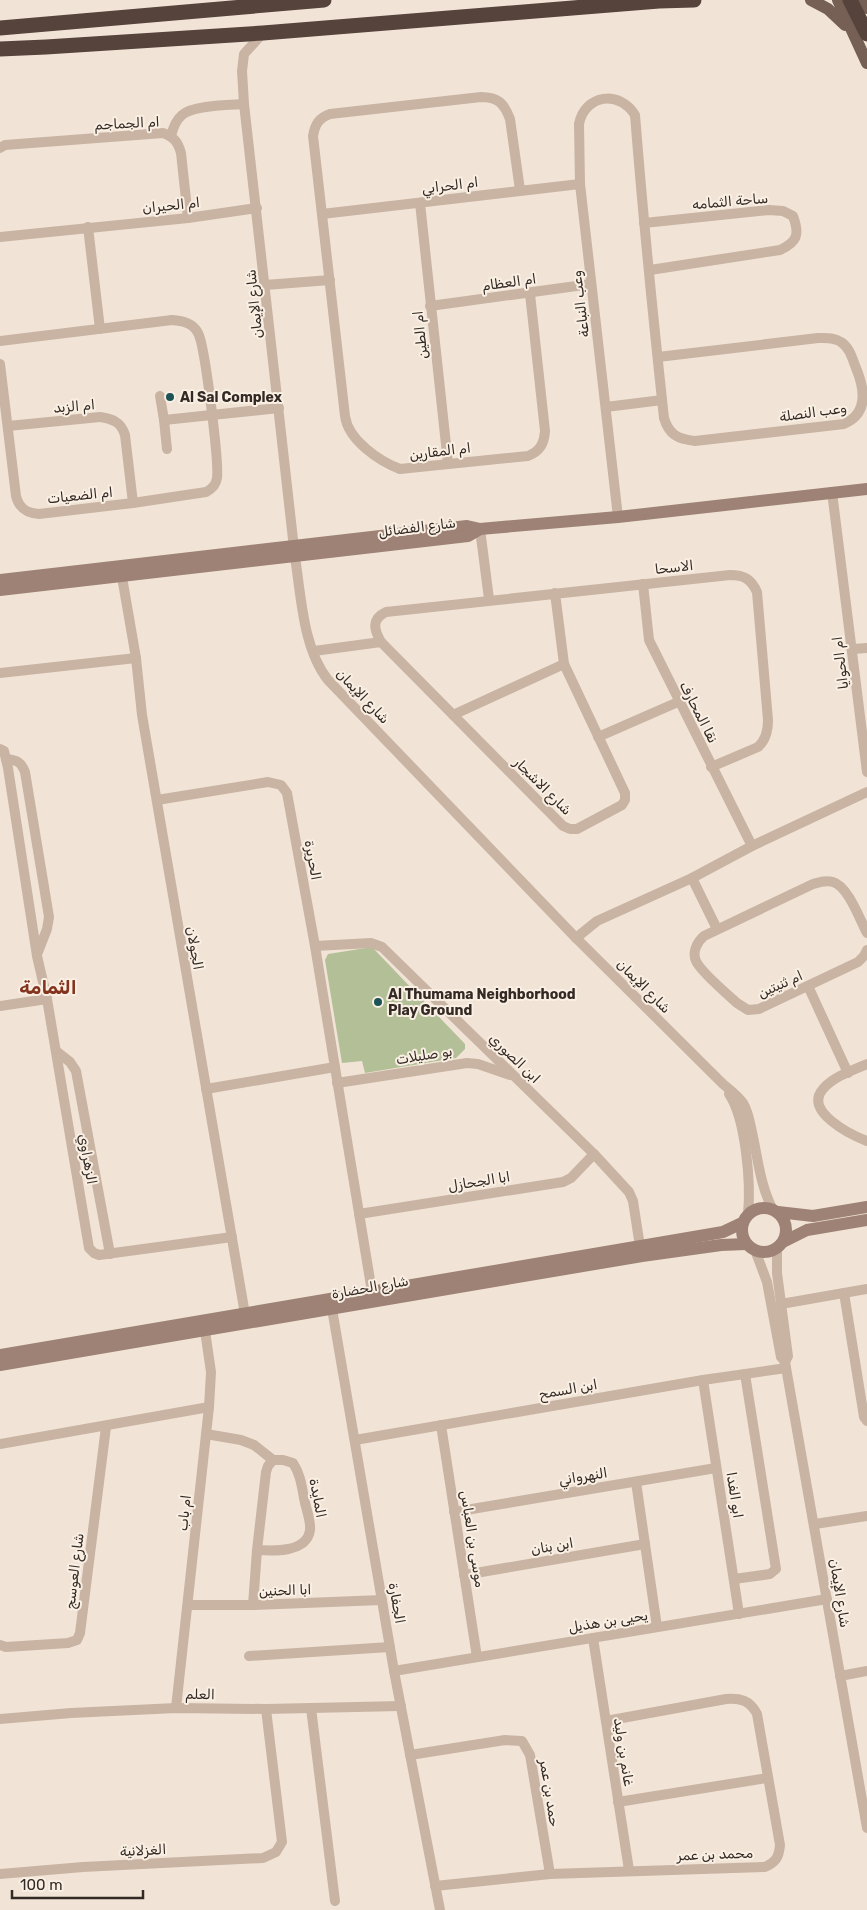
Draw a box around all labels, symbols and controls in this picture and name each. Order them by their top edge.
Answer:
street label: ام الجماجم [94,113,160,135]
street label: ام الحرابي [421,174,480,199]
street label: ساحة الثمامه [691,190,769,213]
street label: ام الحيران [141,194,201,218]
street label: شارع الإيمان [242,268,269,339]
street label: وعب النباعة [568,269,593,338]
street label: ام العظام [481,270,537,296]
street label: ام الطين [410,310,432,360]
place label: Al Sal Complex [180,389,283,406]
marker: Al Sal Complex [164,391,176,403]
street label: ام الزبد [53,396,96,418]
street label: وعب النصلة [778,399,848,426]
street label: ام المقارين [408,439,472,465]
street label: ام الضعيات [46,484,114,508]
street label: شارع الفضائل [377,514,457,543]
street label: الاسحا [654,557,694,578]
street label: ام الحوايا [829,635,853,690]
street label: شارع الإيمان [331,665,393,729]
street label: نقا المحارف [676,678,721,746]
street label: شارع الاشجار [508,753,575,820]
street label: الحريرة [301,839,324,881]
street label: الجولان [182,925,207,971]
street label: شارع الإيمان [612,956,674,1018]
street label: ام ثنيتين [755,967,806,1003]
district label: الثمامة [19,976,77,999]
place label: Al Thumama Neighborhood Play Ground [388,986,576,1019]
marker: Al Thumama Neighborhood Play Ground [372,996,384,1008]
street label: ابن الصوري [485,1030,544,1088]
street label: بو صليلات [395,1043,454,1068]
street label: الزهراوي [74,1132,100,1186]
street label: ابا الجحازل [447,1168,511,1195]
street label: شارع الحضارة [330,1272,410,1305]
street label: ابن السمح [537,1376,599,1405]
street label: النهرواني [558,1464,609,1491]
street label: ابو الفدا [722,1471,747,1519]
street label: المايدة [305,1477,330,1519]
street label: موسى بن العباس [456,1489,489,1589]
street label: ام باب [174,1494,196,1532]
street label: شارع العوسج [61,1532,90,1610]
street label: ابن بنان [530,1534,575,1559]
street label: شارع الإيمان [824,1557,853,1629]
street label: ابا الحنين [258,1581,312,1600]
street label: الجفارة [385,1581,408,1625]
street label: يحيى بن هذيل [567,1607,649,1636]
street label: العلم [185,1686,215,1703]
street label: غانم بن وليد [610,1717,637,1788]
street label: حمد بن عمر [536,1757,563,1828]
street label: الغزلانية [119,1841,167,1860]
street label: محمد بن عمر [676,1845,754,1864]
scale bar [12,1868,144,1900]
text: 100 m [20,1876,62,1894]

